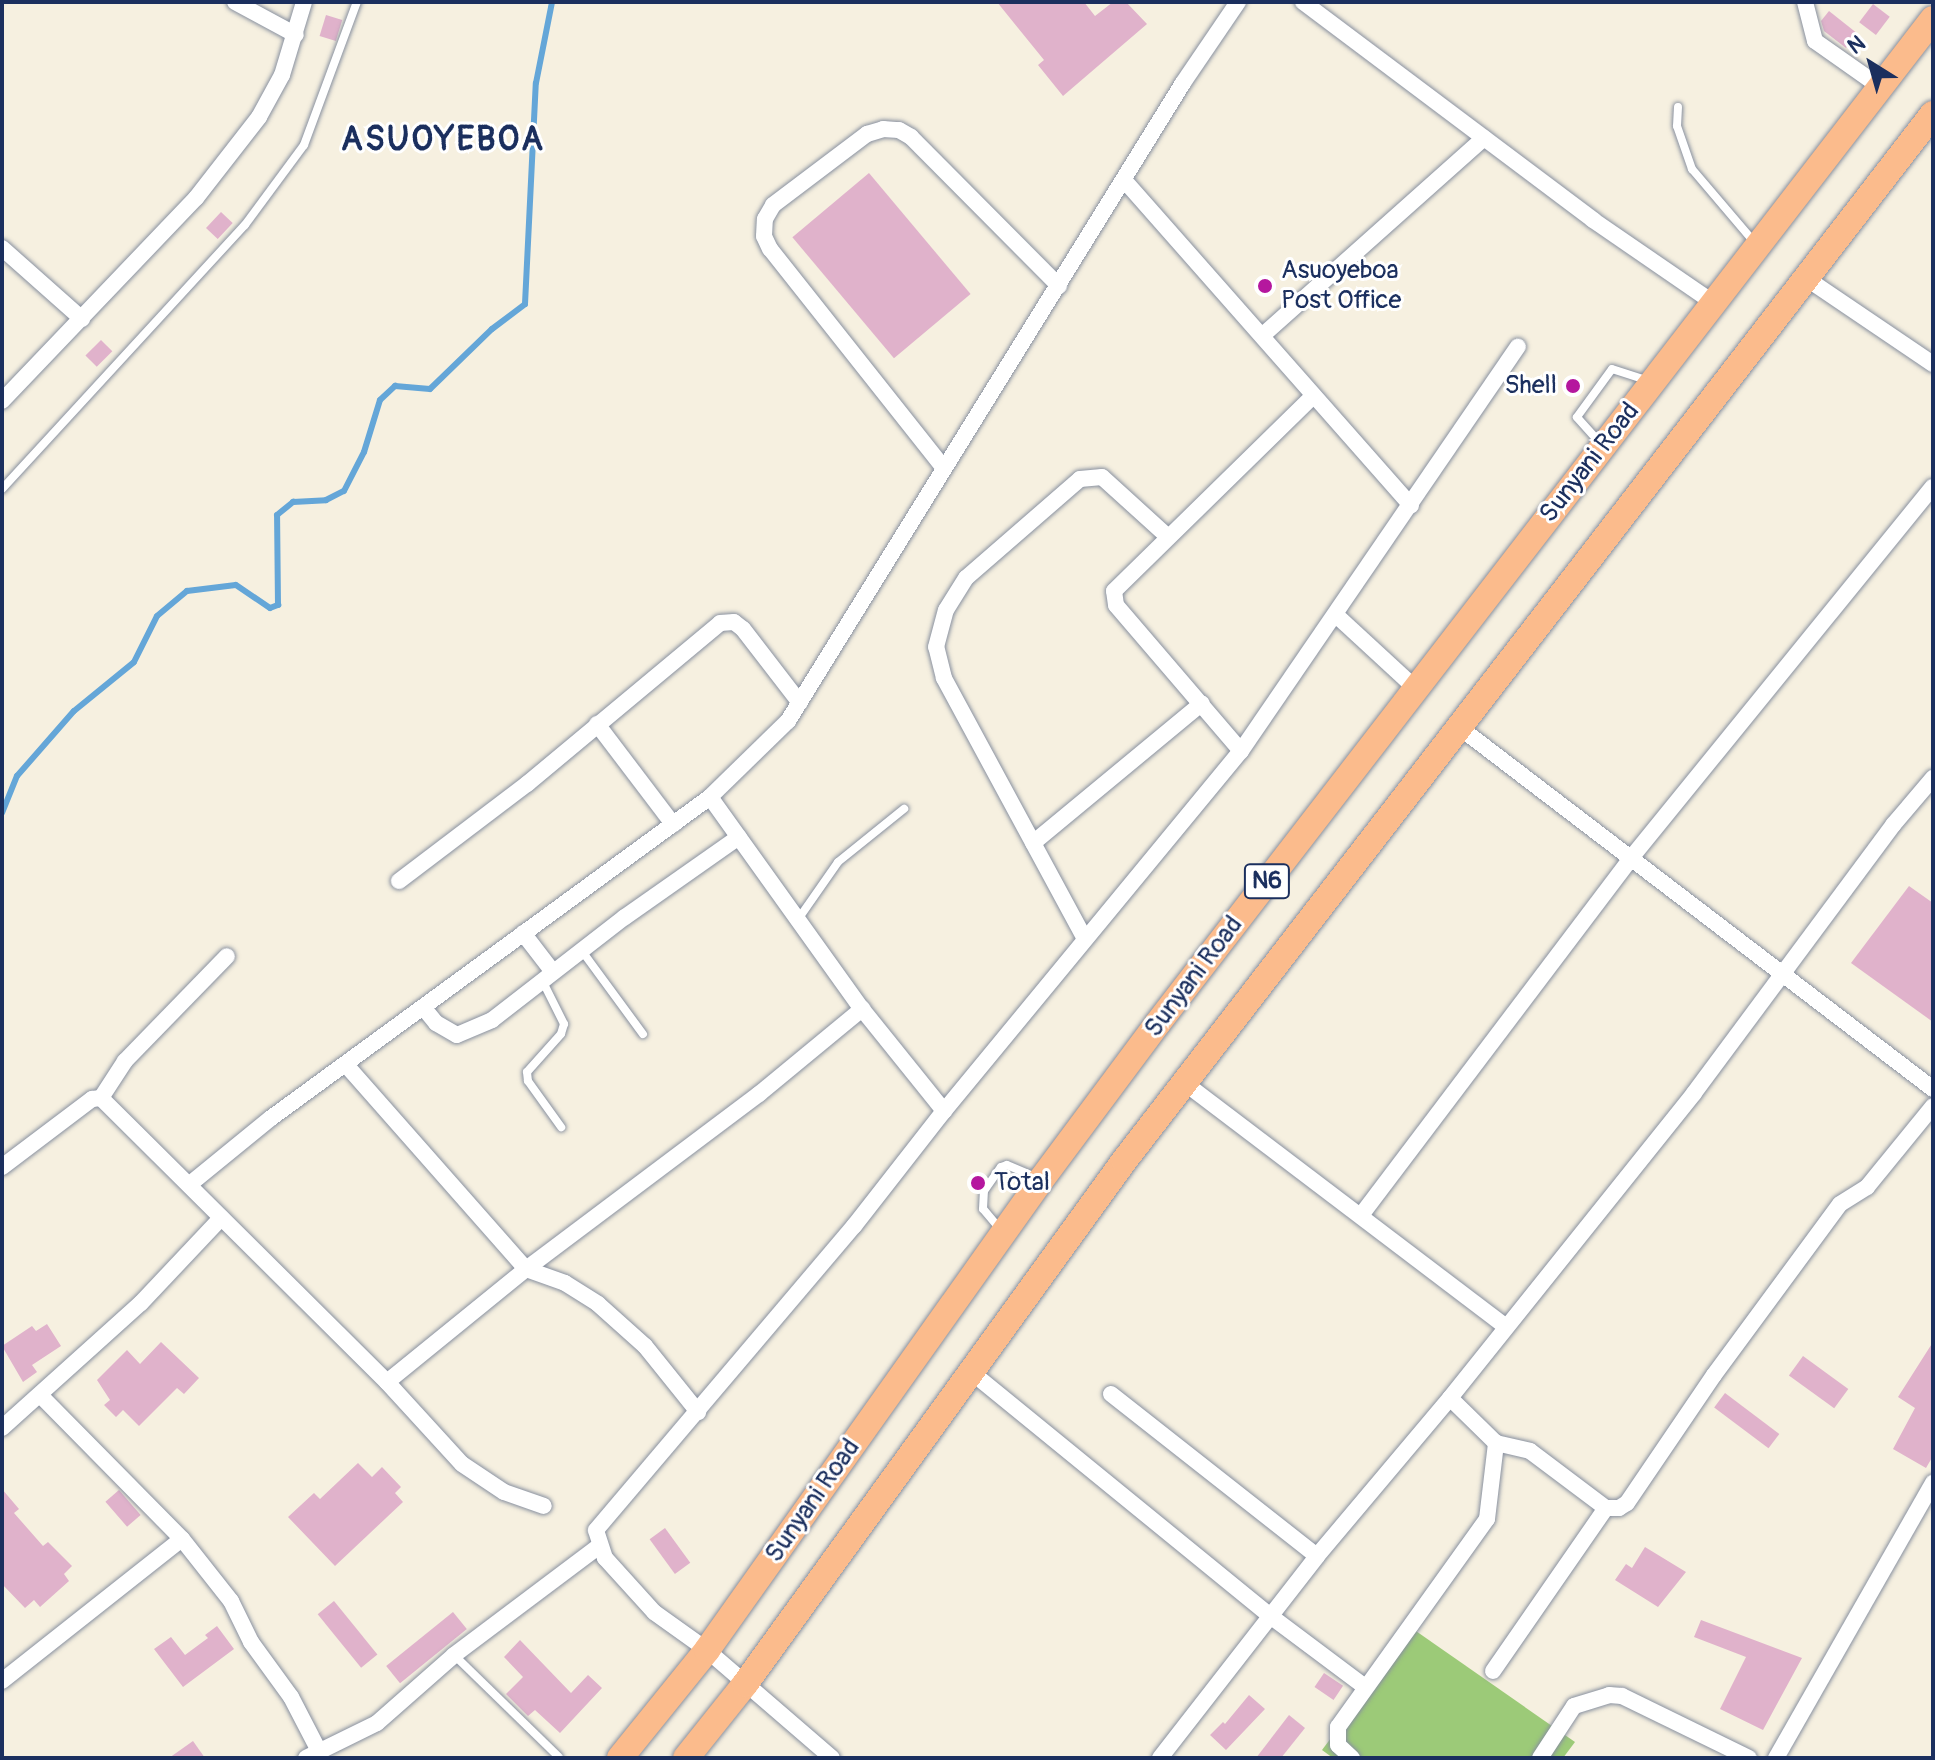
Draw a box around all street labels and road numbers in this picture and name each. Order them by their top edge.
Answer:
street label: Sunyani Road [1533,397,1647,529]
road number: N6 [1243,861,1291,901]
street label: Sunyani Road [1138,910,1250,1044]
street label: Sunyani Road [759,1433,867,1569]

